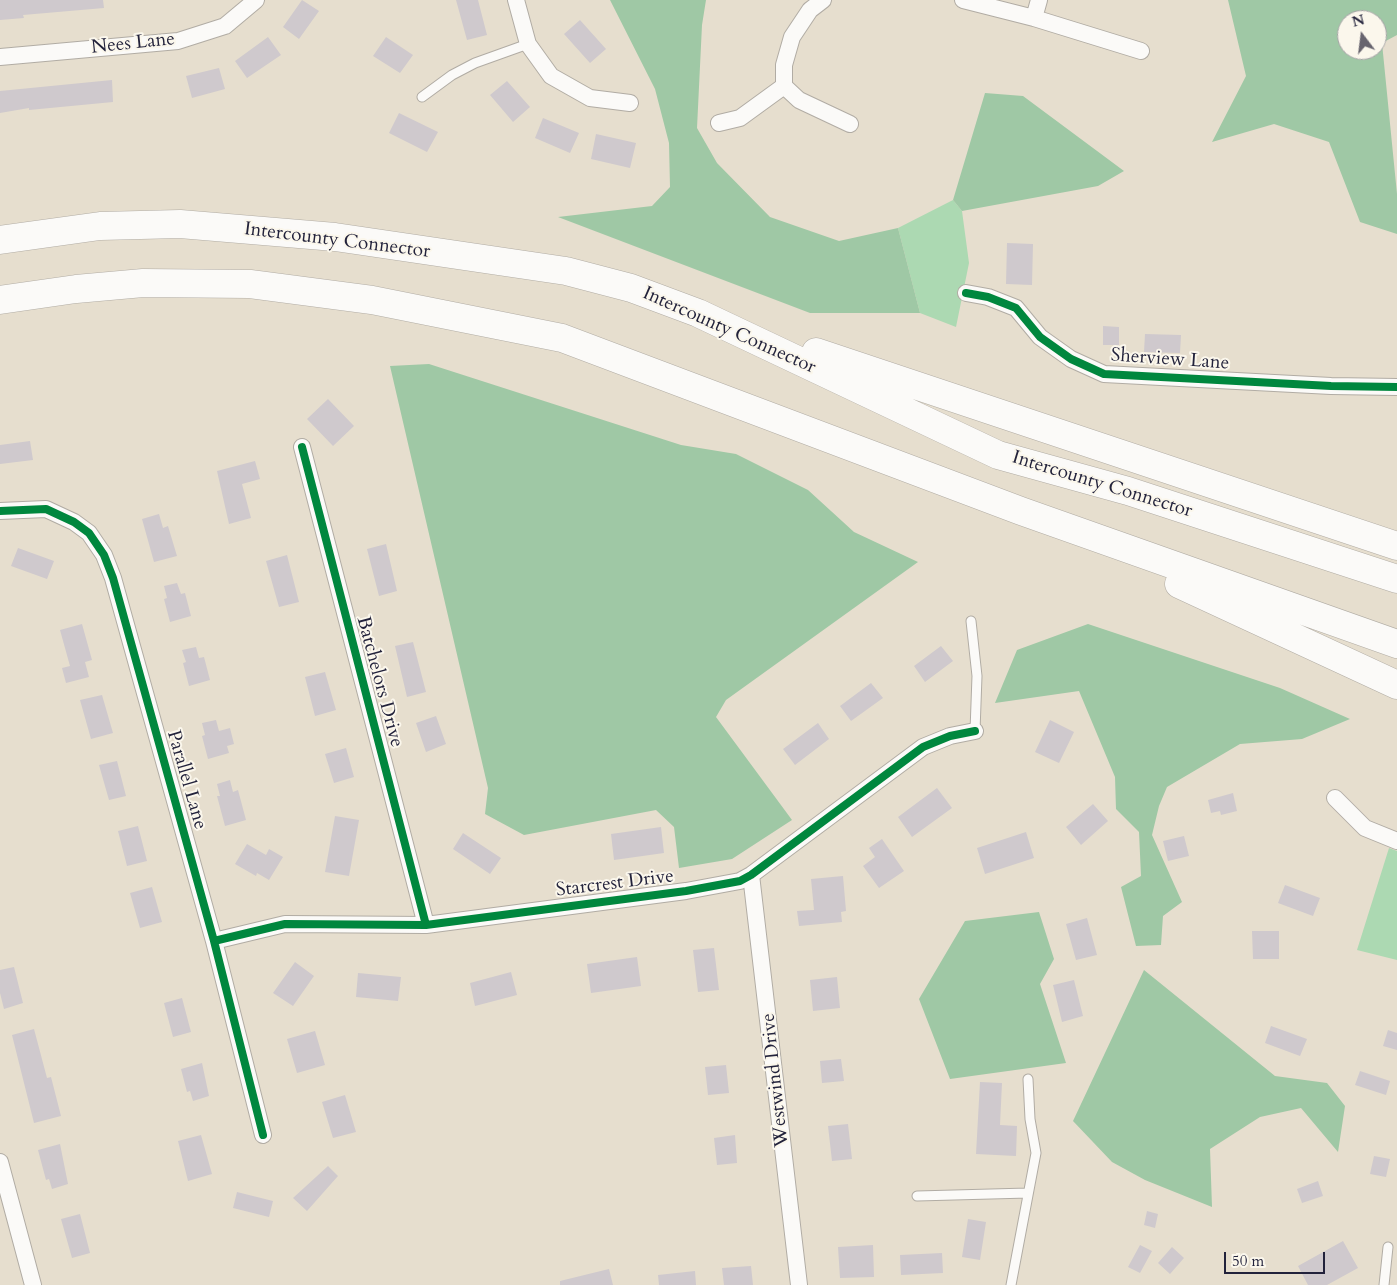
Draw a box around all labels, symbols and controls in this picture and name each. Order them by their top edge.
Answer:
north arrow [1337,10,1387,60]
text: N [1350,10,1367,32]
street label: Nees Lane [90,28,176,60]
street label: Intercounty Connector [243,218,431,264]
street label: Intercounty Connector [639,283,819,379]
street label: Sherview Lane [1110,344,1230,376]
street label: Intercounty Connector [1009,447,1195,523]
street label: Batchelors Drive [351,614,407,750]
street label: Parallel Lane [161,728,211,832]
street label: Starcrest Drive [555,865,675,903]
street label: Westwind Drive [758,1012,794,1148]
scale bar [1227,1242,1328,1274]
text: 50 m [1232,1251,1264,1271]

